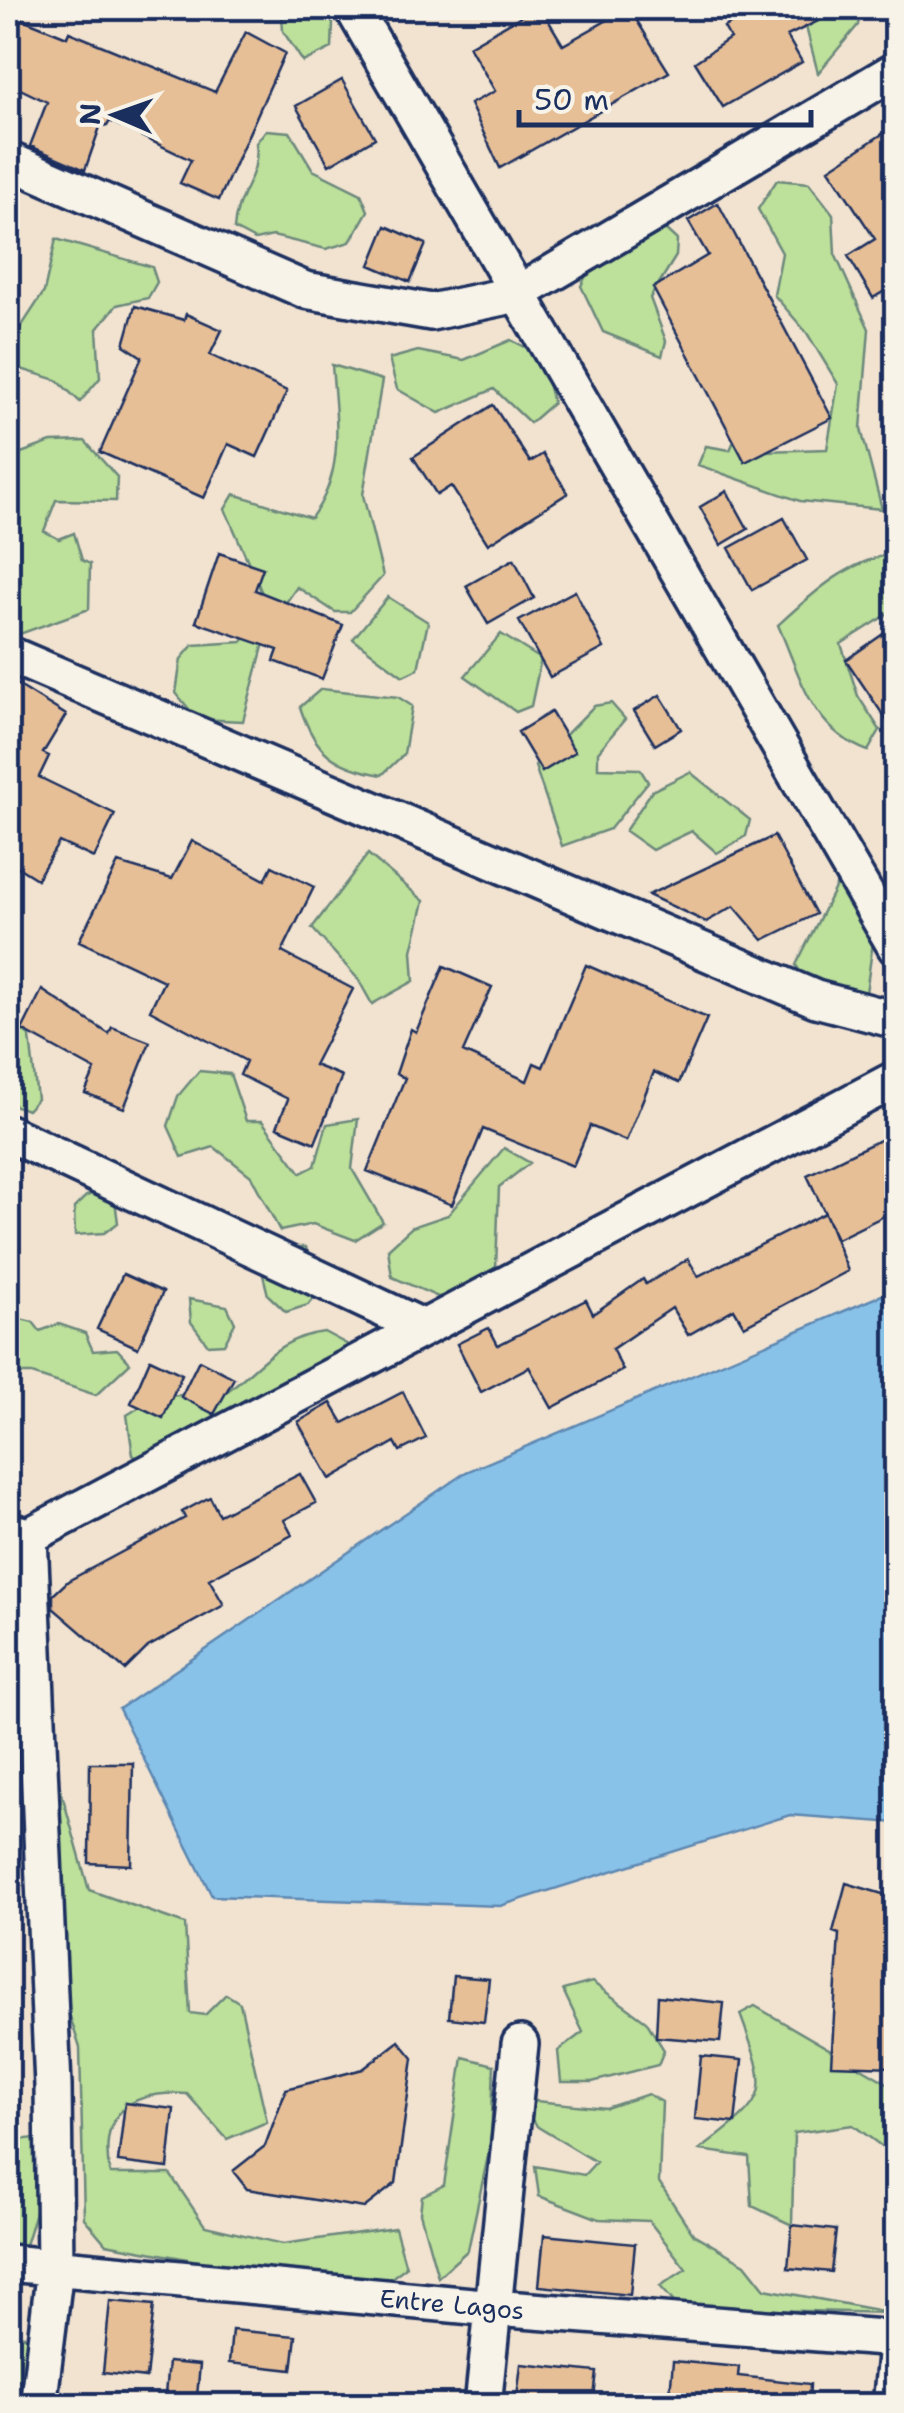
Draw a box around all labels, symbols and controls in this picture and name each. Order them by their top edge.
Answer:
north arrow [65,65,165,165]
scale bar [519,65,812,127]
text: 50 m [534,79,609,120]
text: N [71,102,109,126]
street label: Entre Lagos [378,2281,526,2327]

